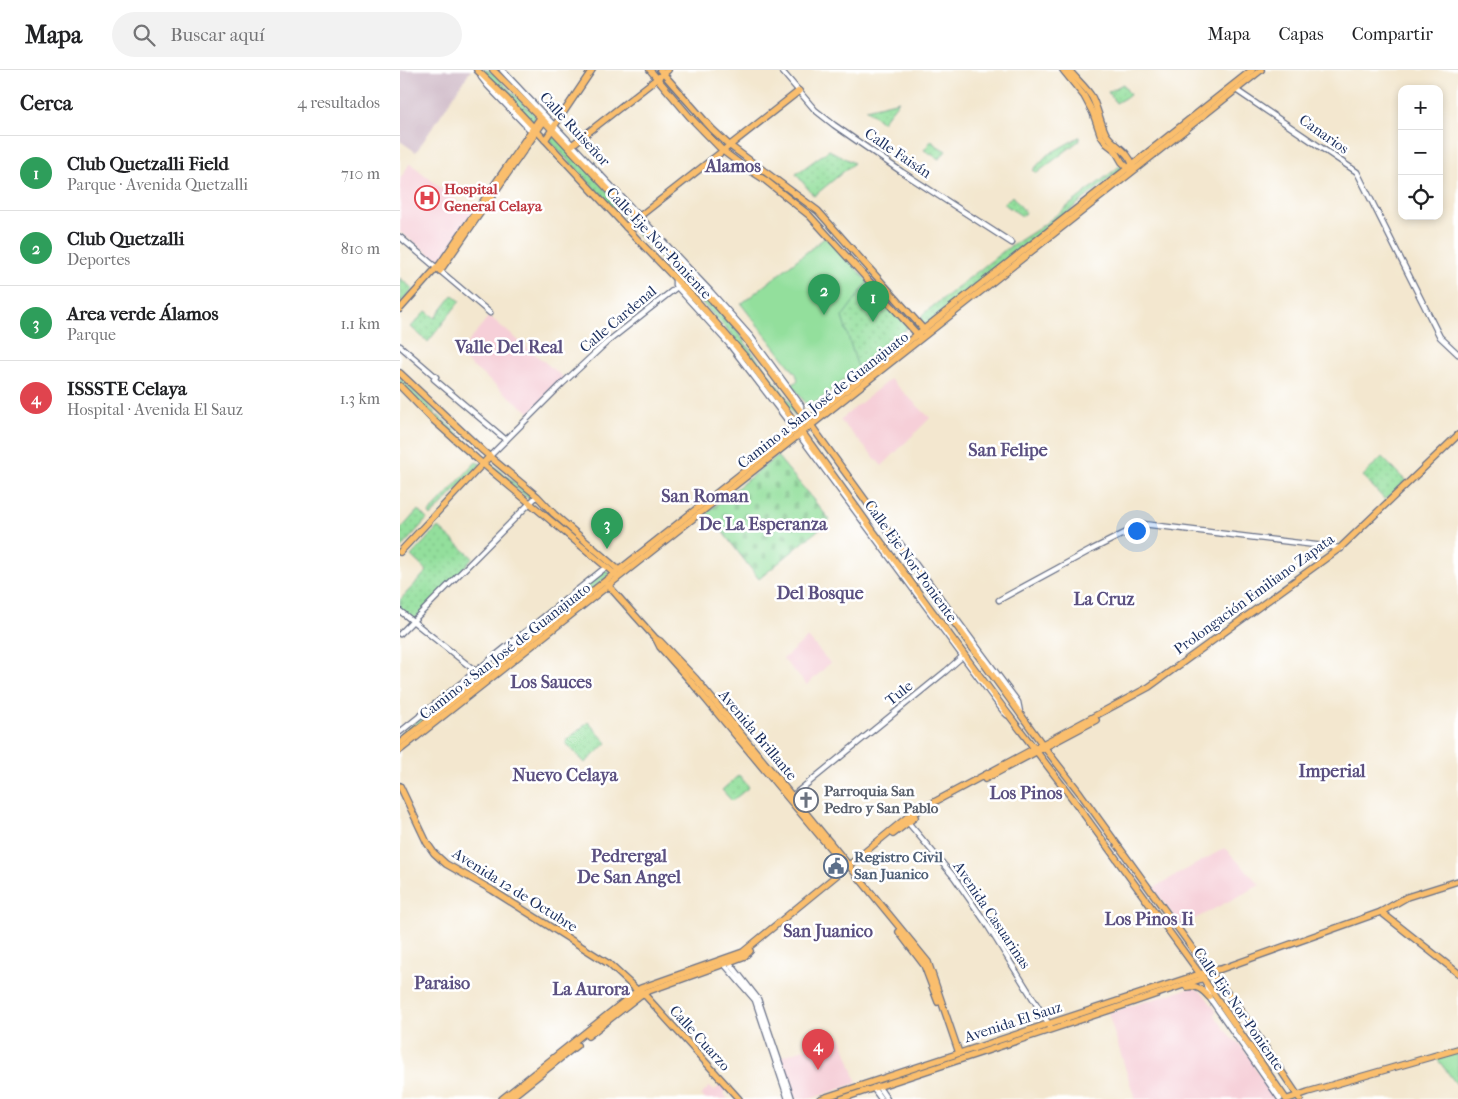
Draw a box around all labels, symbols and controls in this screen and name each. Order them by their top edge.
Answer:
search box [112,12,462,57]
text: Mapa [25,21,82,49]
icon: search [130,21,158,49]
text: Buscar aquí [170,24,265,46]
text: Mapa [1208,24,1250,45]
text: Capas [1278,24,1324,45]
text: Compartir [1352,24,1433,45]
map controls [1398,85,1443,220]
button: + [1398,85,1443,130]
street label: Calle Ruiseñor [536,88,614,170]
text: Cerca [20,91,72,115]
text: 4 resultados [297,93,380,112]
street label: Canarios [1296,110,1353,158]
street label: Calle Faisán [861,124,935,182]
button: − [1398,130,1443,175]
text: Club Quetzalli Field [67,153,229,175]
district label: Alamos [704,156,761,177]
text: 1 [33,164,39,183]
text: 710 m [341,164,380,183]
text: Parque · Avenida Quetzalli [67,175,248,194]
button: locate [1398,175,1443,220]
place label: Hospital General Celaya [444,180,543,215]
street label: Calle Eje Nor-Poniente [603,183,716,303]
hospital icon: Hospital General Celaya [414,185,440,211]
text: Club Quetzalli [67,228,184,250]
text: 2 [32,239,40,258]
text: 810 m [341,239,380,258]
text: Deportes [67,250,130,269]
pin: 2 [808,274,840,315]
pin: 1 [857,281,889,322]
street label: Calle Cardenal [576,282,660,356]
text: Area verde Álamos [67,303,218,325]
text: 3 [33,314,39,333]
text: 1.1 km [341,314,380,333]
text: Parque [67,325,116,344]
street label: Camino a San José de Guanajuato [734,327,912,472]
district label: Valle Del Real [454,337,564,358]
text: ISSSTE Celaya [67,378,187,400]
text: 4 [31,389,41,408]
text: 1.3 km [340,389,380,408]
text: Hospital · Avenida El Sauz [67,400,243,419]
district label: San Felipe [968,440,1048,461]
district label: San Roman [661,486,749,507]
street label: Calle Eje Nor-Poniente [861,497,962,626]
pin: 3 [591,508,623,549]
district label: De La Esperanza [699,514,828,535]
your location [1124,518,1150,544]
street label: Prolongación Emiliano Zapata [1170,529,1339,658]
street label: Camino a San José de Guanajuato [416,578,594,723]
district label: Del Bosque [776,583,864,604]
district label: La Cruz [1073,589,1135,610]
district label: Los Sauces [510,672,592,693]
street label: Tule [882,676,917,709]
street label: Avenida Brillante [714,685,801,784]
district label: Imperial [1299,761,1366,782]
district label: Nuevo Celaya [512,765,618,786]
place label: Parroquia San Pedro y San Pablo [824,782,939,817]
district label: Los Pinos [990,783,1063,804]
church icon: Parroquia San Pedro y San Pablo [793,787,819,813]
street label: Avenida 12 de Octubre [448,844,581,936]
district label: Pedrergal De San Angel [577,846,682,888]
place label: Registro Civil San Juanico [854,848,944,883]
public building icon: Registro Civil San Juanico [823,853,849,879]
street label: Avenida Casuarinas [949,857,1035,972]
district label: Los Pinos Ii [1104,909,1194,930]
district label: San Juanico [783,921,873,942]
street label: Calle Eje Nor-Poniente [1190,944,1289,1075]
district label: Paraiso [414,973,470,994]
district label: La Aurora [552,979,630,1000]
street label: Avenida El Sauz [961,998,1064,1047]
street label: Calle Cuarzo [666,1002,734,1075]
pin: 4 [802,1029,834,1070]

